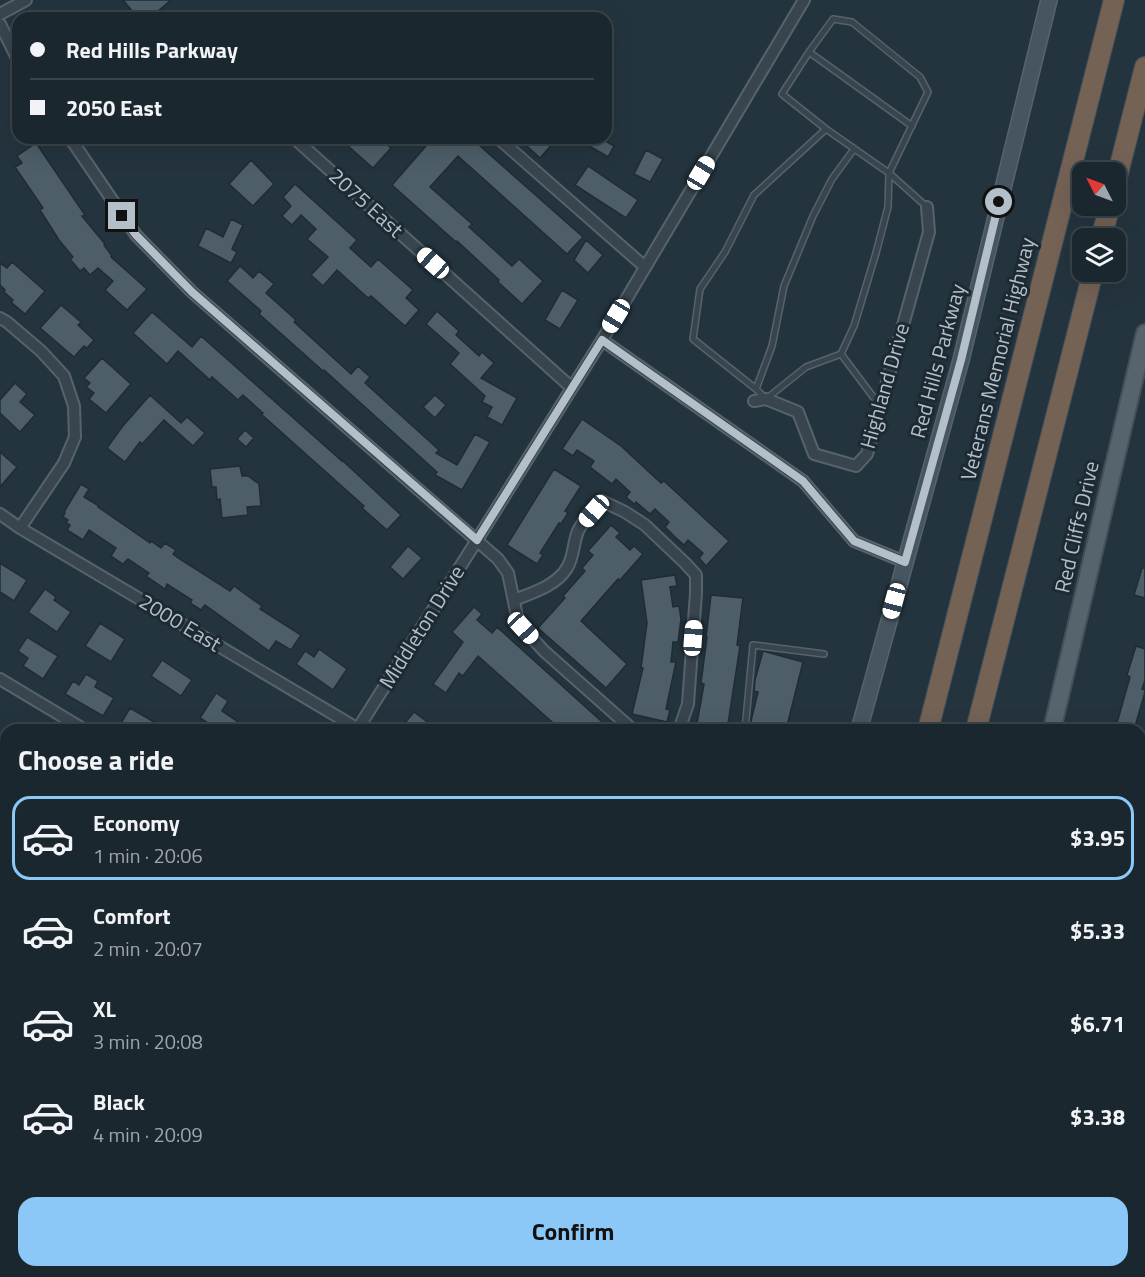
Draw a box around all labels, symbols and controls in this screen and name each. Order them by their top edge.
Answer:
text: Red Hills Parkway [66,33,238,67]
text: 2050 East [66,91,162,125]
car [684,153,718,193]
street label: 2075 East [322,160,412,245]
north arrow [1072,162,1126,216]
map controls [1072,162,1126,282]
route start [985,188,1012,215]
route end [108,202,135,229]
button: layers [1072,228,1126,282]
street label: Veterans Memorial Highway [951,234,1043,484]
car [414,244,452,282]
street label: Red Hills Parkway [901,280,973,441]
car [599,296,633,336]
street label: Highland Drive [851,319,917,452]
street label: Red Cliffs Drive [1045,458,1107,596]
car [575,492,613,530]
street label: Middleton Drive [370,559,472,694]
car [881,581,907,621]
street label: 2000 East [133,585,228,660]
car [504,609,542,647]
car [683,619,703,657]
text: Choose a ride [18,739,174,780]
text: Economy [93,806,180,840]
icon: car [21,811,75,865]
text: $3.95 [1070,821,1125,855]
text: 1 min · 20:06 [93,840,203,871]
text: Comfort [93,899,171,933]
icon: car [21,904,75,958]
text: $5.33 [1070,914,1125,948]
text: 2 min · 20:07 [93,933,203,964]
text: XL [93,992,116,1026]
icon: car [21,997,75,1051]
text: $6.71 [1070,1007,1125,1041]
text: 3 min · 20:08 [93,1026,203,1057]
text: Black [93,1085,145,1119]
icon: car [21,1090,75,1144]
text: $3.38 [1070,1100,1125,1134]
text: 4 min · 20:09 [93,1119,203,1150]
button: Confirm [18,1197,1128,1266]

